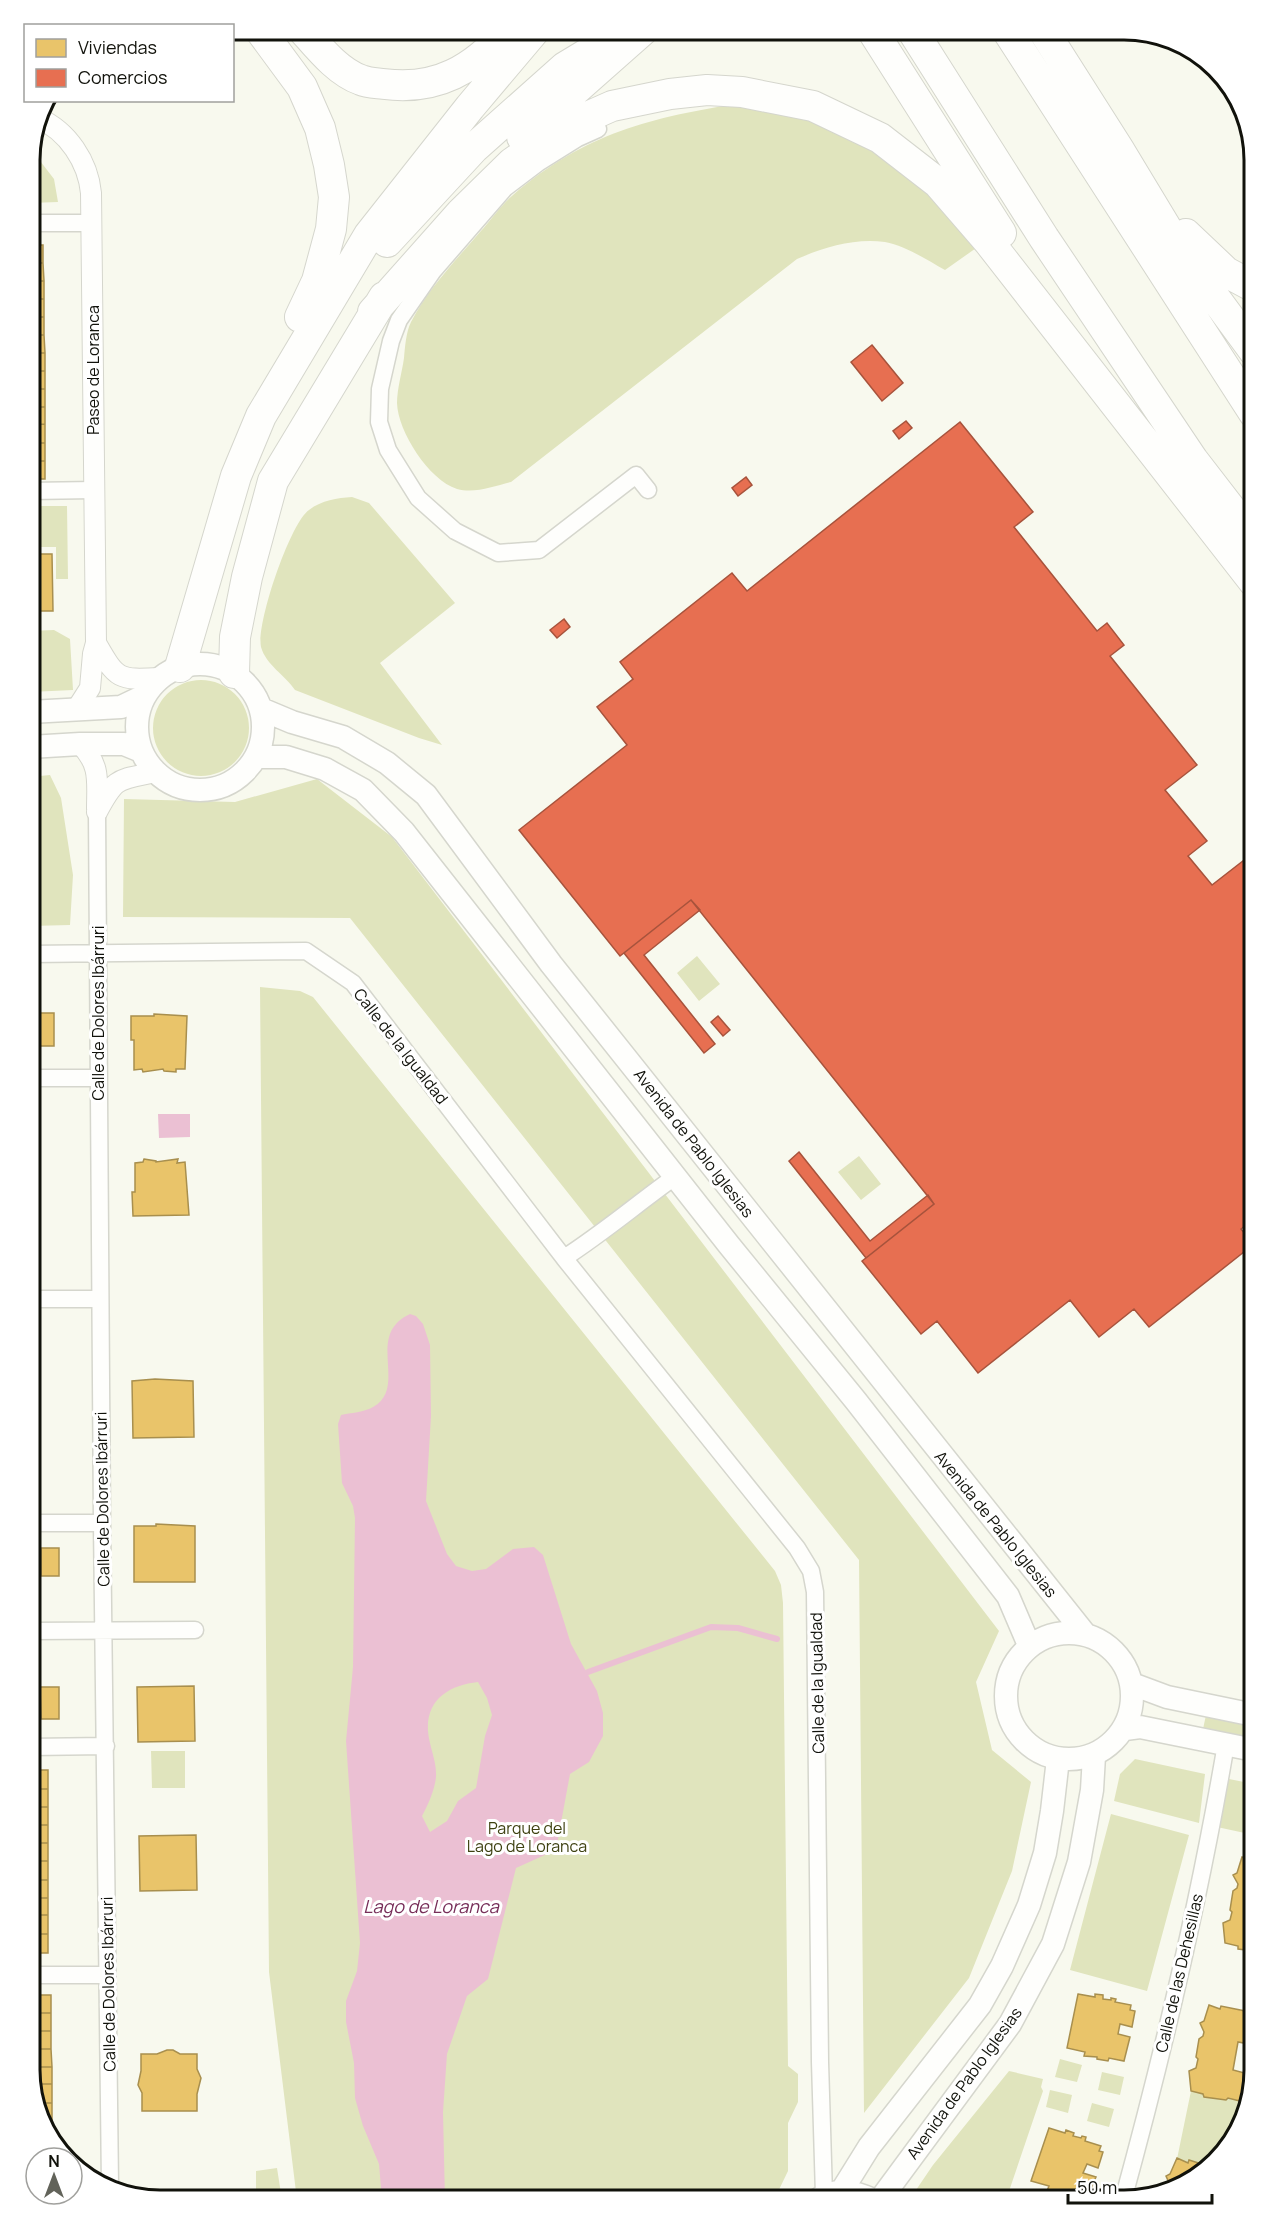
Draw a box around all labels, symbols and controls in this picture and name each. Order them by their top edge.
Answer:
legend [24,24,234,102]
text: Viviendas [78,35,157,59]
text: Comercios [78,65,167,89]
street label: Paseo de Loranca [82,305,104,435]
street label: Calle de Dolores Ibárruri [87,926,109,1101]
street label: Calle de la Igualdad [349,984,453,1108]
street label: Avenida de Pablo Iglesias [629,1064,759,1222]
street label: Calle de Dolores Ibárruri [89,1411,115,1587]
street label: Avenida de Pablo Iglesias [930,1446,1062,1602]
street label: Calle de la Igualdad [805,1612,829,1754]
park label: Parque del Lago de Loranca [467,1817,587,1857]
street label: Calle de las Dehesillas [1150,1891,1208,2055]
water label: Lago de Loranca [363,1894,500,1918]
street label: Calle de Dolores Ibárruri [95,1896,121,2072]
street label: Avenida de Pablo Iglesias [901,2002,1027,2164]
north arrow [24,2146,84,2206]
text: N [48,2150,60,2172]
scale bar [1068,2167,1212,2205]
text: 50 m [1077,2175,1117,2199]

